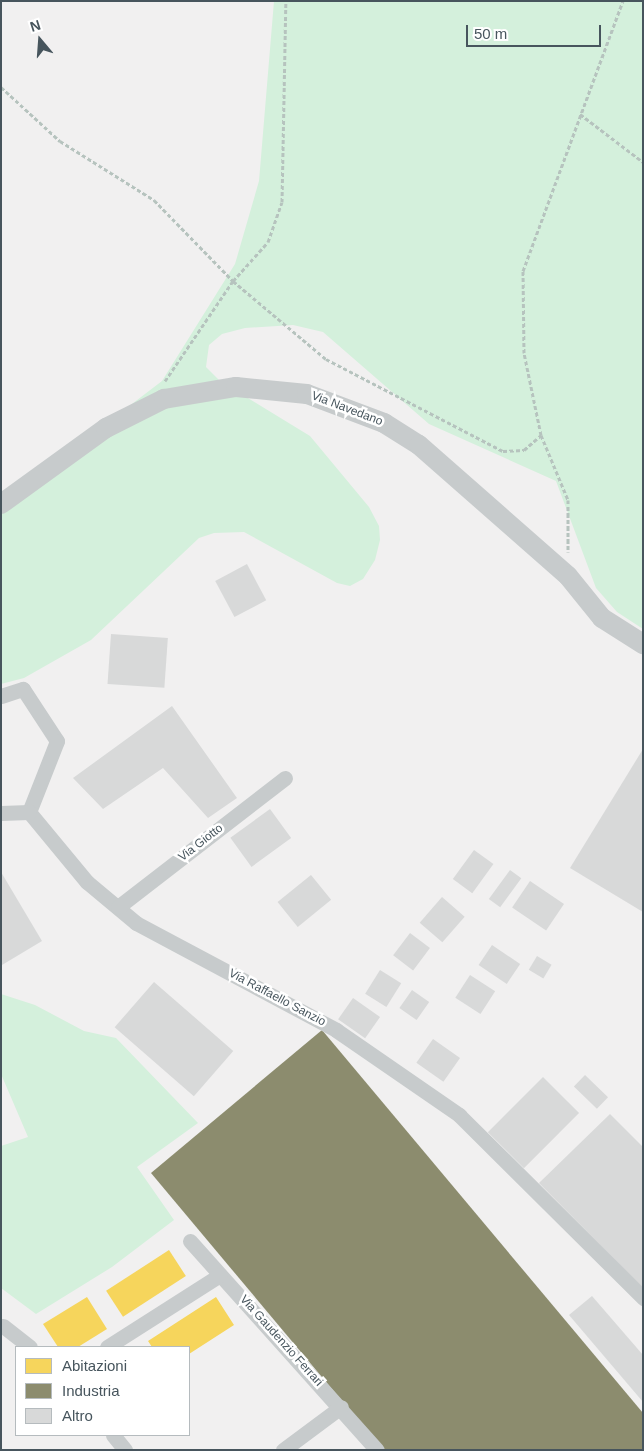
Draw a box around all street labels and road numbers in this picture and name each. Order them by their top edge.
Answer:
street label: Via Navedano [309,389,385,429]
street label: Via Giotto [176,821,226,865]
street label: Via Raffaello Sanzio [226,966,328,1030]
street label: Via Gaudenzio Ferrari [236,1293,326,1389]

